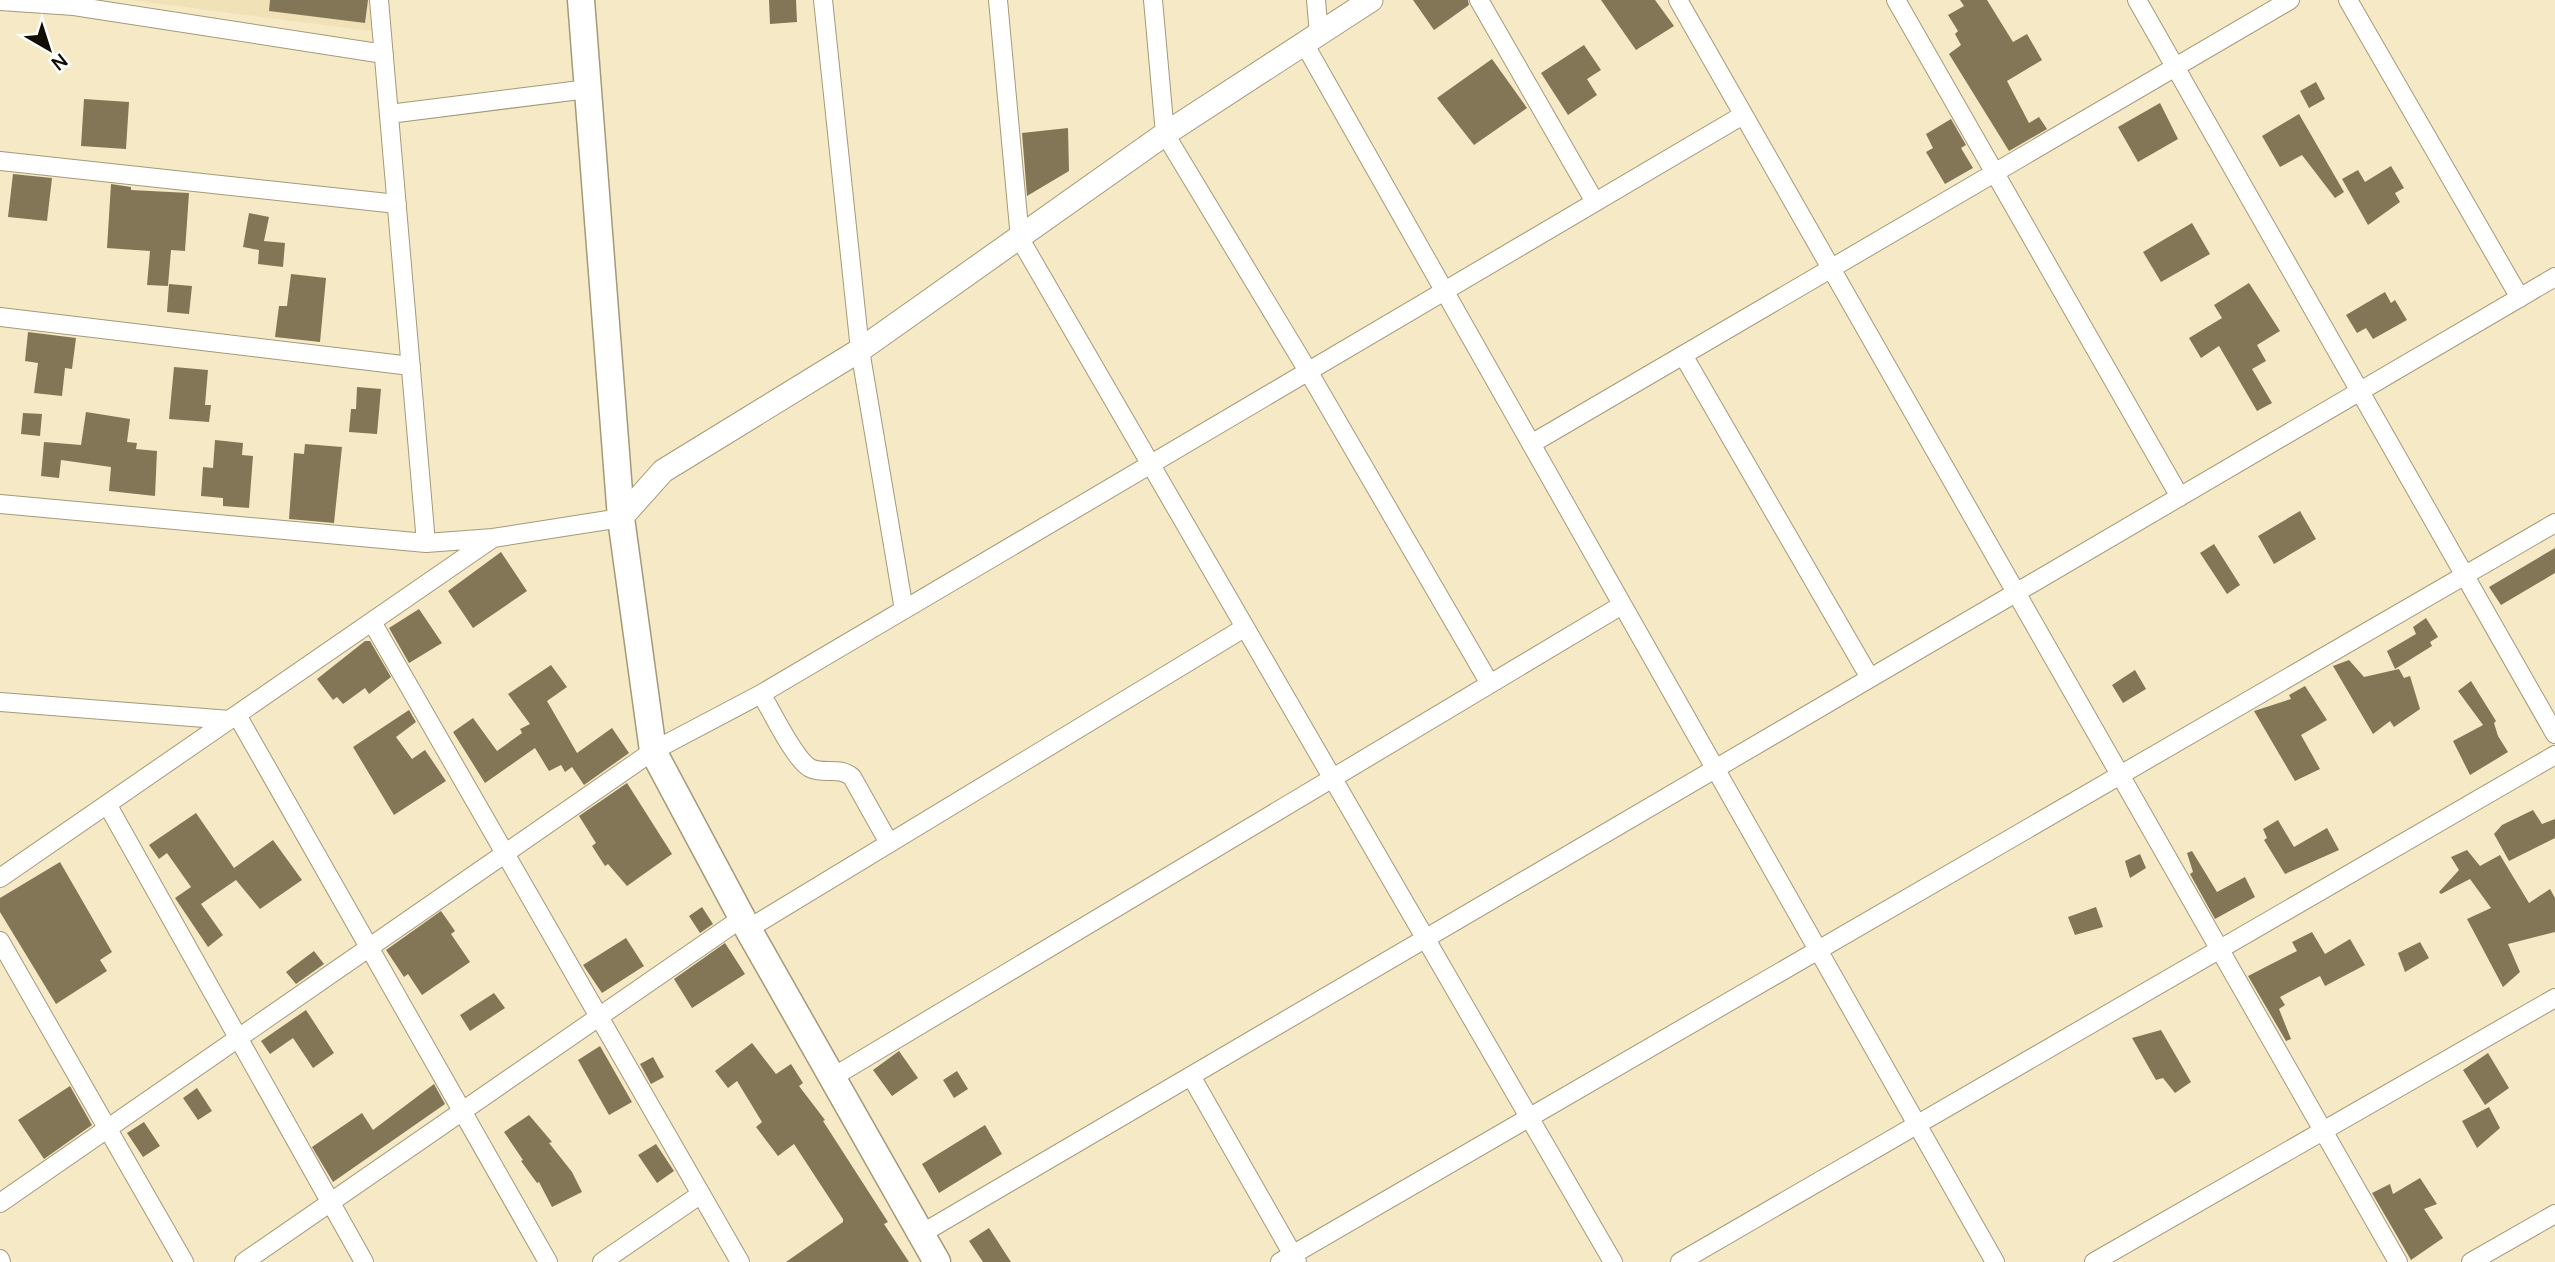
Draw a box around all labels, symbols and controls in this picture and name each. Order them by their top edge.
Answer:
north arrow [14,14,84,84]
text: N [46,48,73,77]

